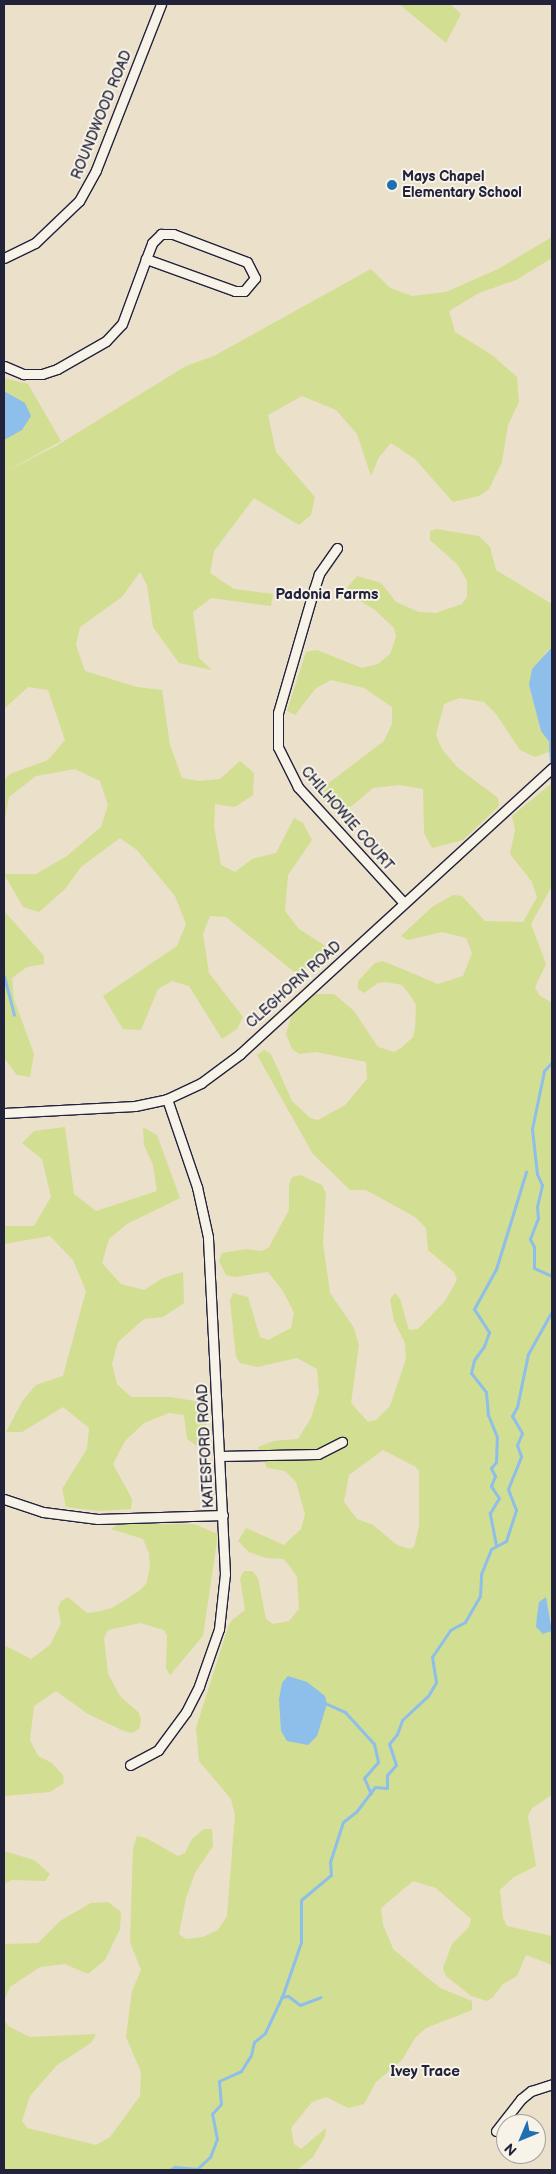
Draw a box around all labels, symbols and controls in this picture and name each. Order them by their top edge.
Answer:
street label: ROUNDWOOD ROAD [68,48,136,182]
place label: Mays Chapel Elementary School [402,169,522,202]
marker: Mays Chapel Elementary School [386,179,398,191]
district label: Padonia Farms [276,586,378,604]
street label: CHILHOWIE COURT [297,764,397,874]
street label: CLEGHORN ROAD [243,938,345,1032]
street label: KATESFORD ROAD [194,1384,218,1508]
district label: Ivey Trace [390,2063,460,2081]
north arrow [496,2114,546,2164]
text: N [501,2140,520,2159]

